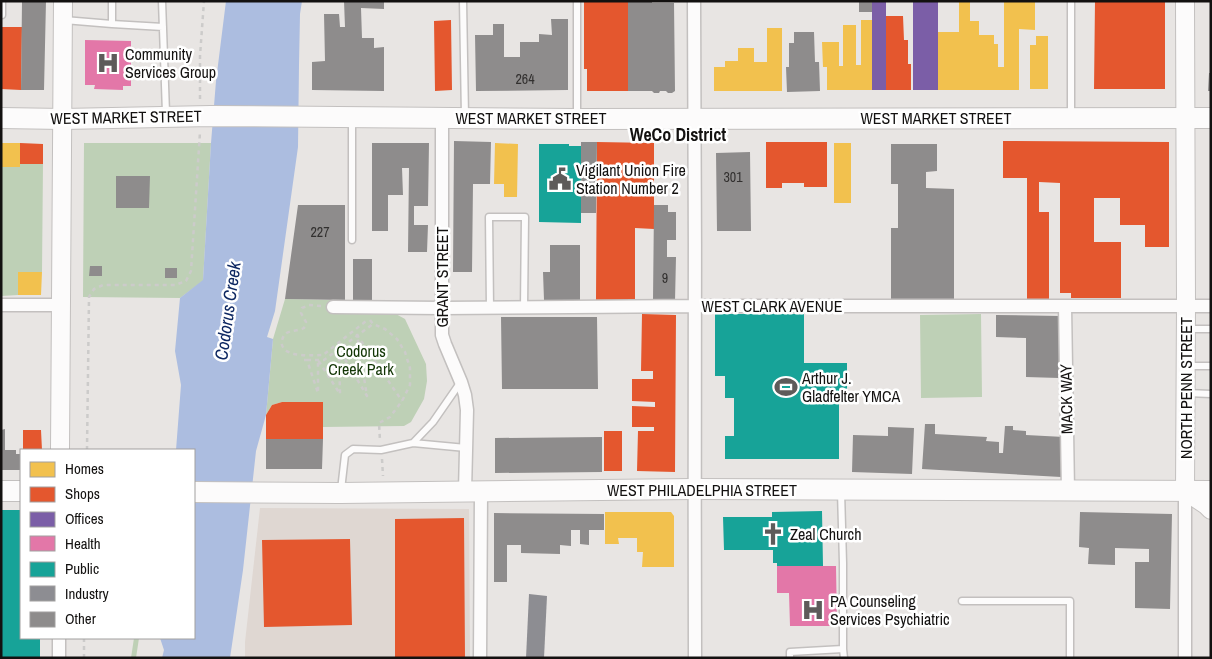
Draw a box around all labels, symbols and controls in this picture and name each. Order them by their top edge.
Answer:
place label: Community Services Group [125,43,216,83]
hospital icon: Community Services Group [95,50,121,76]
house number: 264 [515,70,535,88]
street label: WEST MARKET STREET [50,105,202,129]
street label: WEST MARKET STREET [455,107,607,129]
street label: WEST MARKET STREET [860,107,1012,129]
district label: WeCo District [630,122,726,147]
place label: Vigilant Union Fire Station Number 2 [576,159,686,199]
public building icon: Vigilant Union Fire Station Number 2 [547,166,573,192]
house number: 301 [723,168,743,186]
house number: 227 [310,223,330,241]
street label: GRANT STREET [431,226,453,328]
water label: Codorus Creek [208,259,247,362]
house number: 9 [662,269,668,287]
street label: WEST CLARK AVENUE [702,295,843,317]
street label: NORTH PENN STREET [1175,317,1197,459]
park label: Codorus Creek Park [328,340,394,380]
street label: MACK WAY [1054,364,1078,434]
place label: Arthur J. Gladfelter YMCA [801,367,900,407]
sports icon: Arthur J. Gladfelter YMCA [773,374,799,400]
legend [20,449,195,639]
text: Homes [65,458,104,479]
street label: WEST PHILADELPHIA STREET [607,479,797,501]
text: Shops [65,483,100,504]
text: Offices [65,508,104,529]
church icon: Zeal Church [760,521,786,547]
place label: Zeal Church [790,523,861,545]
text: Health [65,533,101,554]
text: Public [65,558,99,579]
text: Industry [65,583,110,604]
place label: PA Counseling Services Psychiatric [830,590,950,630]
hospital icon: PA Counseling Services Psychiatric [800,597,826,623]
text: Other [65,608,96,629]

